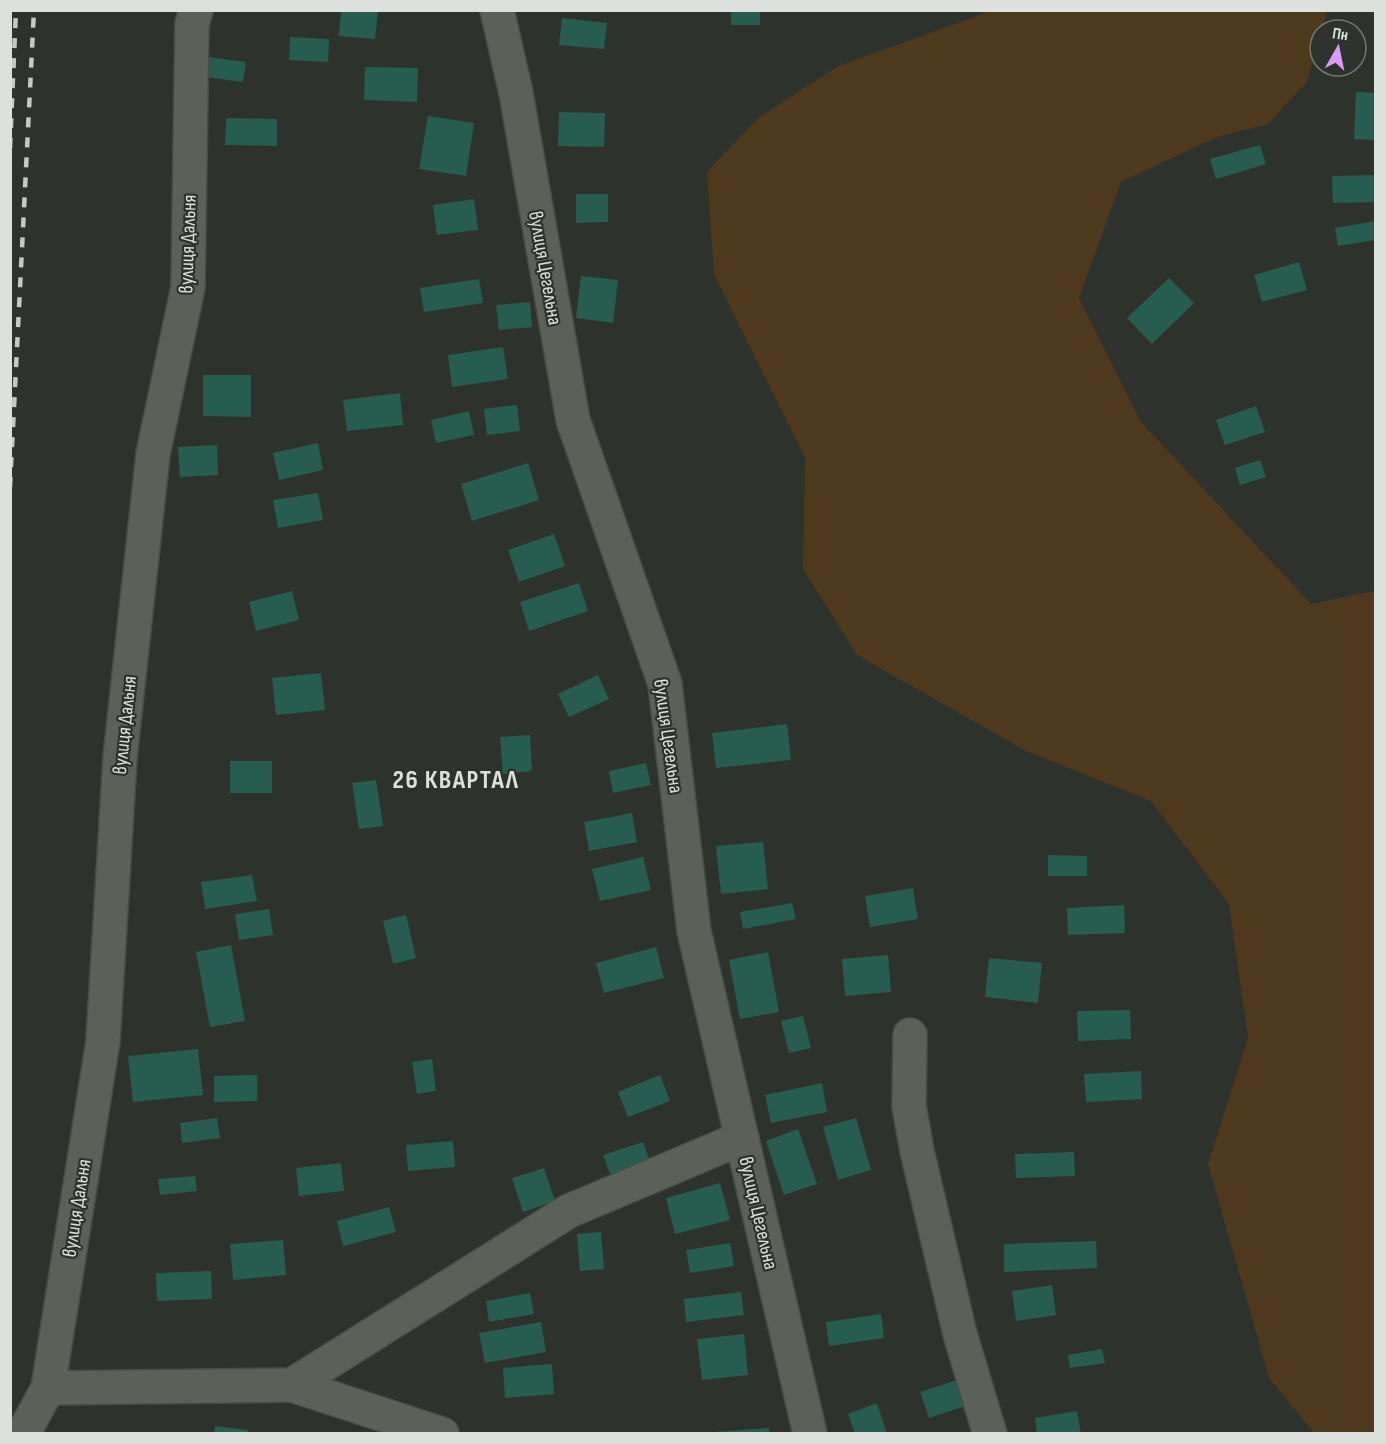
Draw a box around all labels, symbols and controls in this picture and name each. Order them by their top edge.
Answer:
north arrow [1308,18,1368,78]
text: Пн [1331,24,1349,45]
street label: вулиця Дальня [174,194,202,294]
street label: вулиця Цегельна [523,209,567,327]
street label: вулиця Дальня [108,675,142,776]
street label: вулиця Цегельна [648,678,688,795]
district label: 26 КВАРТАЛ [393,765,519,796]
street label: вулиця Цегельна [733,1154,783,1272]
street label: вулиця Дальня [57,1157,97,1259]

